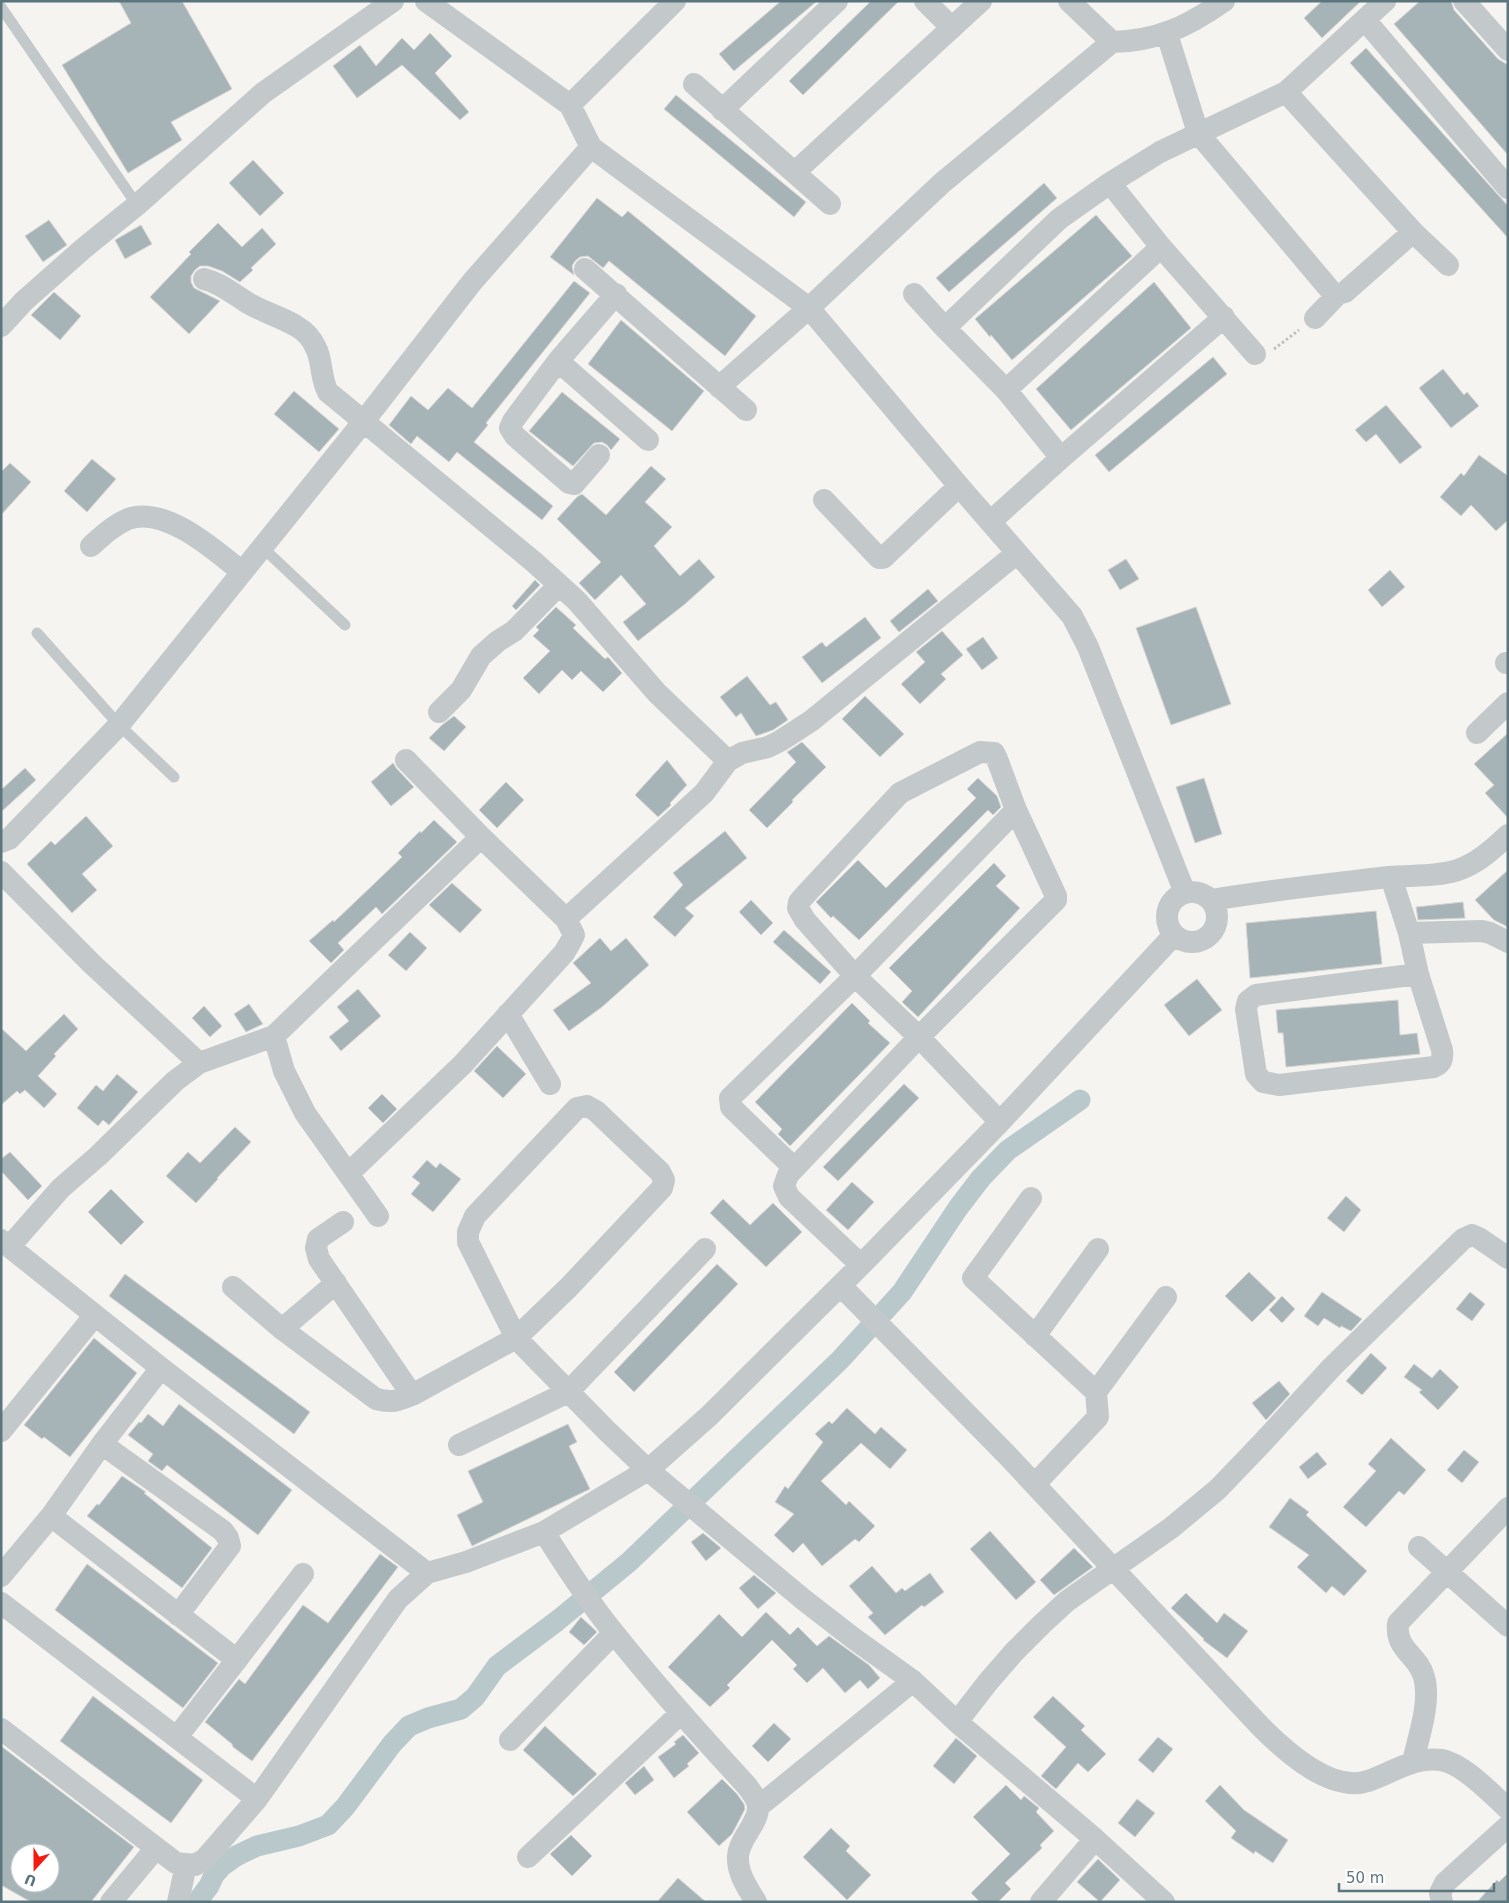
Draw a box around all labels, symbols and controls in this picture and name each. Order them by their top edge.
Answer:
north arrow [10,1843,60,1893]
scale bar [1339,1860,1494,1892]
text: 50 m [1346,1869,1384,1887]
text: U [22,1871,39,1890]

